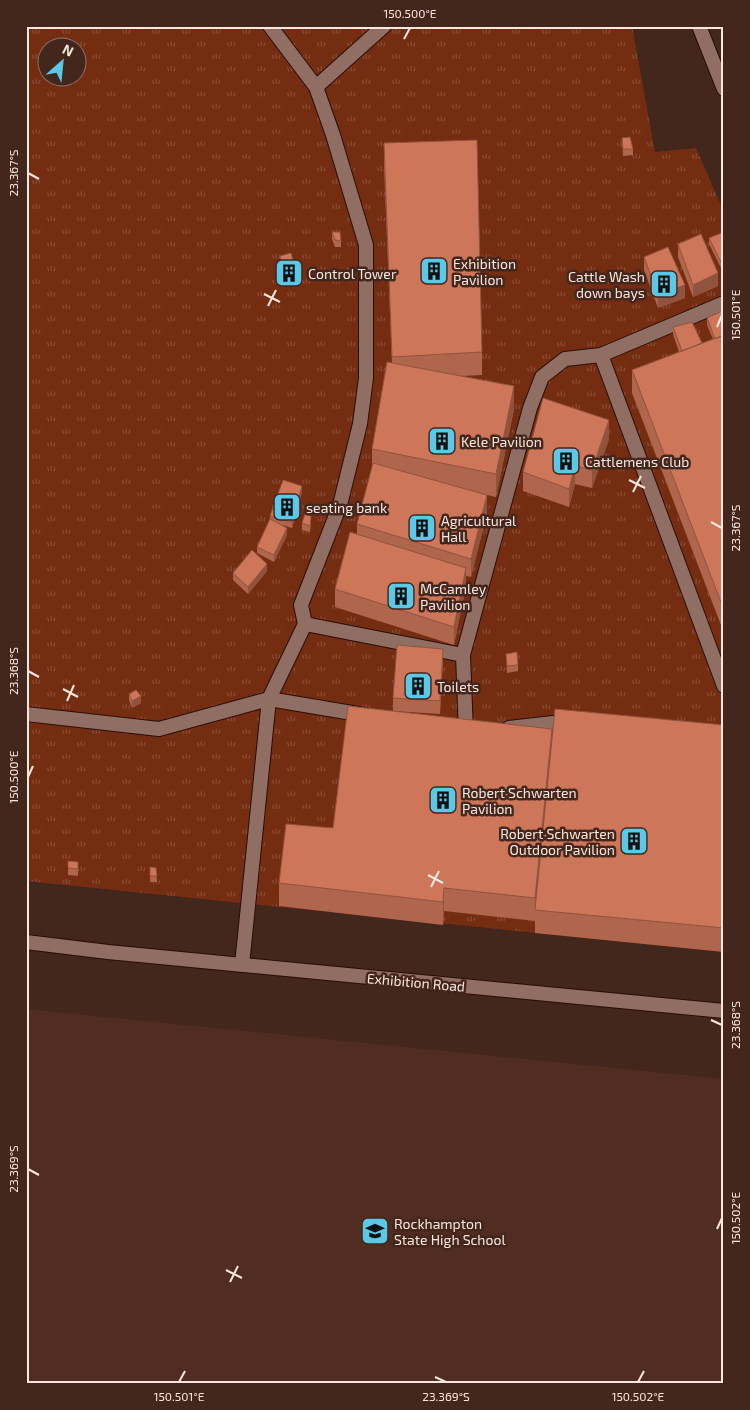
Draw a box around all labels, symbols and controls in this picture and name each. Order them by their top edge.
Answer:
text: 150.500°E [383,6,437,20]
north arrow [38,38,88,88]
text: N [60,40,76,60]
text: 23.367°S [6,149,20,196]
place label: Exhibition Pavilion [453,255,516,288]
building icon: Exhibition Pavilion [419,256,449,286]
building icon: Control Tower [274,258,304,288]
place label: Control Tower [308,265,397,282]
place label: Cattle Wash down bays [568,268,645,301]
building icon: Cattle Wash down bays [649,269,679,299]
text: 150.501°E [728,289,742,340]
building icon: Kele Pavilion [427,426,457,456]
place label: Kele Pavilion [461,433,542,450]
building icon: Cattlemens Club [551,446,581,476]
place label: Cattlemens Club [585,453,689,470]
building icon: seating bank [272,492,302,522]
place label: seating bank [306,499,387,516]
text: 23.367°S [728,504,742,551]
place label: Agricultural Hall [441,512,517,545]
building icon: Agricultural Hall [407,513,437,543]
place label: McCamley Pavilion [420,580,487,613]
building icon: McCamley Pavilion [386,581,416,611]
text: 23.368°S [6,647,20,695]
building icon: Toilets [403,671,433,701]
place label: Toilets [437,678,479,695]
text: 150.500°E [6,750,20,804]
place label: Robert Schwarten Pavilion [462,784,577,817]
building icon: Robert Schwarten Pavilion [428,785,458,815]
place label: Robert Schwarten Outdoor Pavilion [500,825,615,858]
building icon: Robert Schwarten Outdoor Pavilion [619,826,649,856]
street label: Exhibition Road [366,969,466,995]
text: 23.368°S [728,1001,742,1049]
text: 23.369°S [6,1145,20,1193]
text: 150.502°E [728,1191,742,1244]
place label: Rockhampton State High School [394,1215,506,1248]
school or university icon: Rockhampton State High School [360,1216,390,1246]
text: 150.501°E [154,1389,205,1403]
text: 23.369°S [422,1389,470,1403]
text: 150.502°E [612,1389,665,1403]

